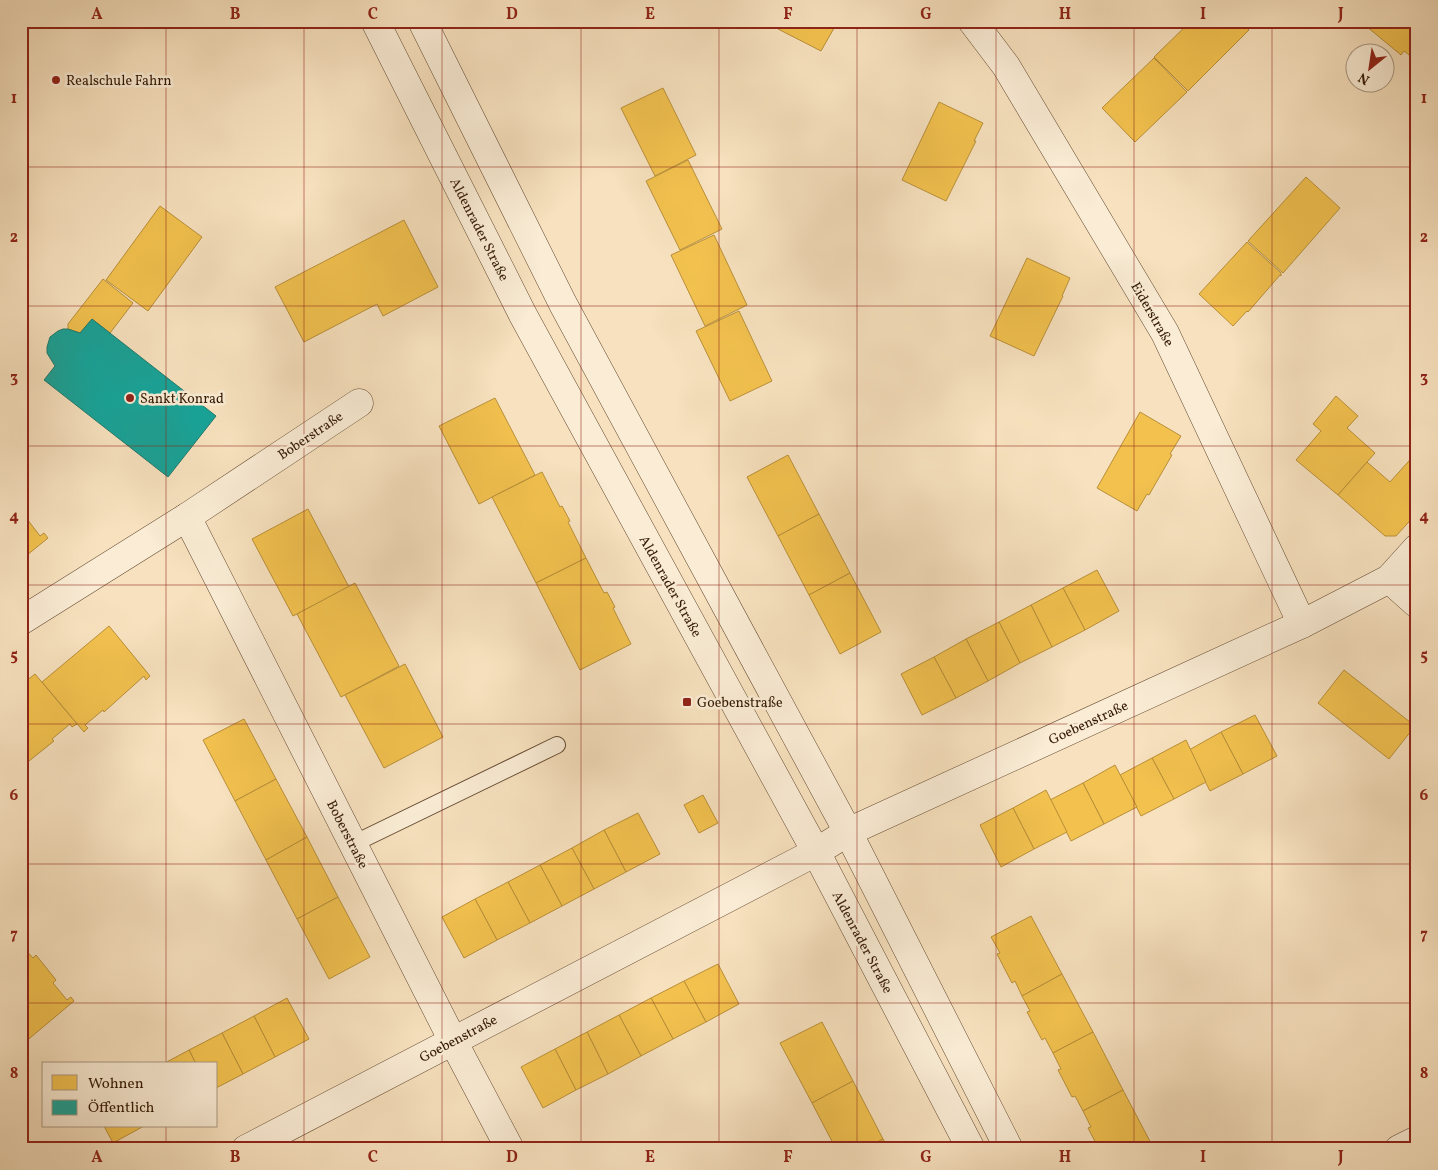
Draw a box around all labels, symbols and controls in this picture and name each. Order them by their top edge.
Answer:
text: A [91,4,103,26]
text: B [230,4,241,26]
text: C [368,4,378,26]
text: D [506,4,518,26]
text: E [645,4,655,26]
text: F [783,4,793,26]
text: G [920,4,932,26]
text: H [1059,4,1071,26]
text: I [1200,4,1206,26]
text: J [1337,4,1344,26]
north arrow [1346,42,1396,92]
text: N [1355,67,1373,89]
place label: Realschule Fahrn [66,72,172,91]
marker: Realschule Fahrn [50,74,62,86]
text: 1 [11,88,17,110]
text: 1 [1421,88,1427,110]
street label: Aldenrader Straße [444,175,513,285]
text: 2 [10,227,18,249]
text: 2 [1420,227,1428,249]
street label: Eiderstraße [1126,279,1178,351]
text: 3 [10,367,18,389]
text: 3 [1420,367,1428,389]
place label: Sankt Konrad [140,390,224,409]
marker: Sankt Konrad [124,392,136,404]
street label: Boberstraße [274,407,348,465]
text: 4 [9,506,19,528]
text: 4 [1419,506,1429,528]
street label: Aldenrader Straße [634,533,706,641]
text: 5 [10,645,18,667]
text: 5 [1420,645,1428,667]
place label: Goebenstraße [697,694,783,713]
marker: Goebenstraße [681,696,693,708]
street label: Goebenstraße [1046,696,1132,750]
text: 6 [10,785,19,807]
text: 6 [1420,785,1429,807]
street label: Boberstraße [321,797,372,873]
street label: Aldenrader Straße [827,888,897,998]
text: 7 [10,924,18,946]
text: 7 [1420,924,1428,946]
street label: Goebenstraße [416,1011,501,1068]
legend [42,1062,218,1128]
text: 8 [10,1063,18,1085]
text: 8 [1420,1063,1428,1085]
text: Wohnen [88,1074,144,1095]
text: Öffentlich [88,1098,155,1119]
text: A [91,1147,103,1169]
text: B [230,1147,241,1169]
text: C [368,1147,378,1169]
text: D [506,1147,518,1169]
text: E [645,1147,655,1169]
text: F [783,1147,793,1169]
text: G [920,1147,932,1169]
text: H [1059,1147,1071,1169]
text: I [1200,1147,1206,1169]
text: J [1337,1147,1344,1169]

